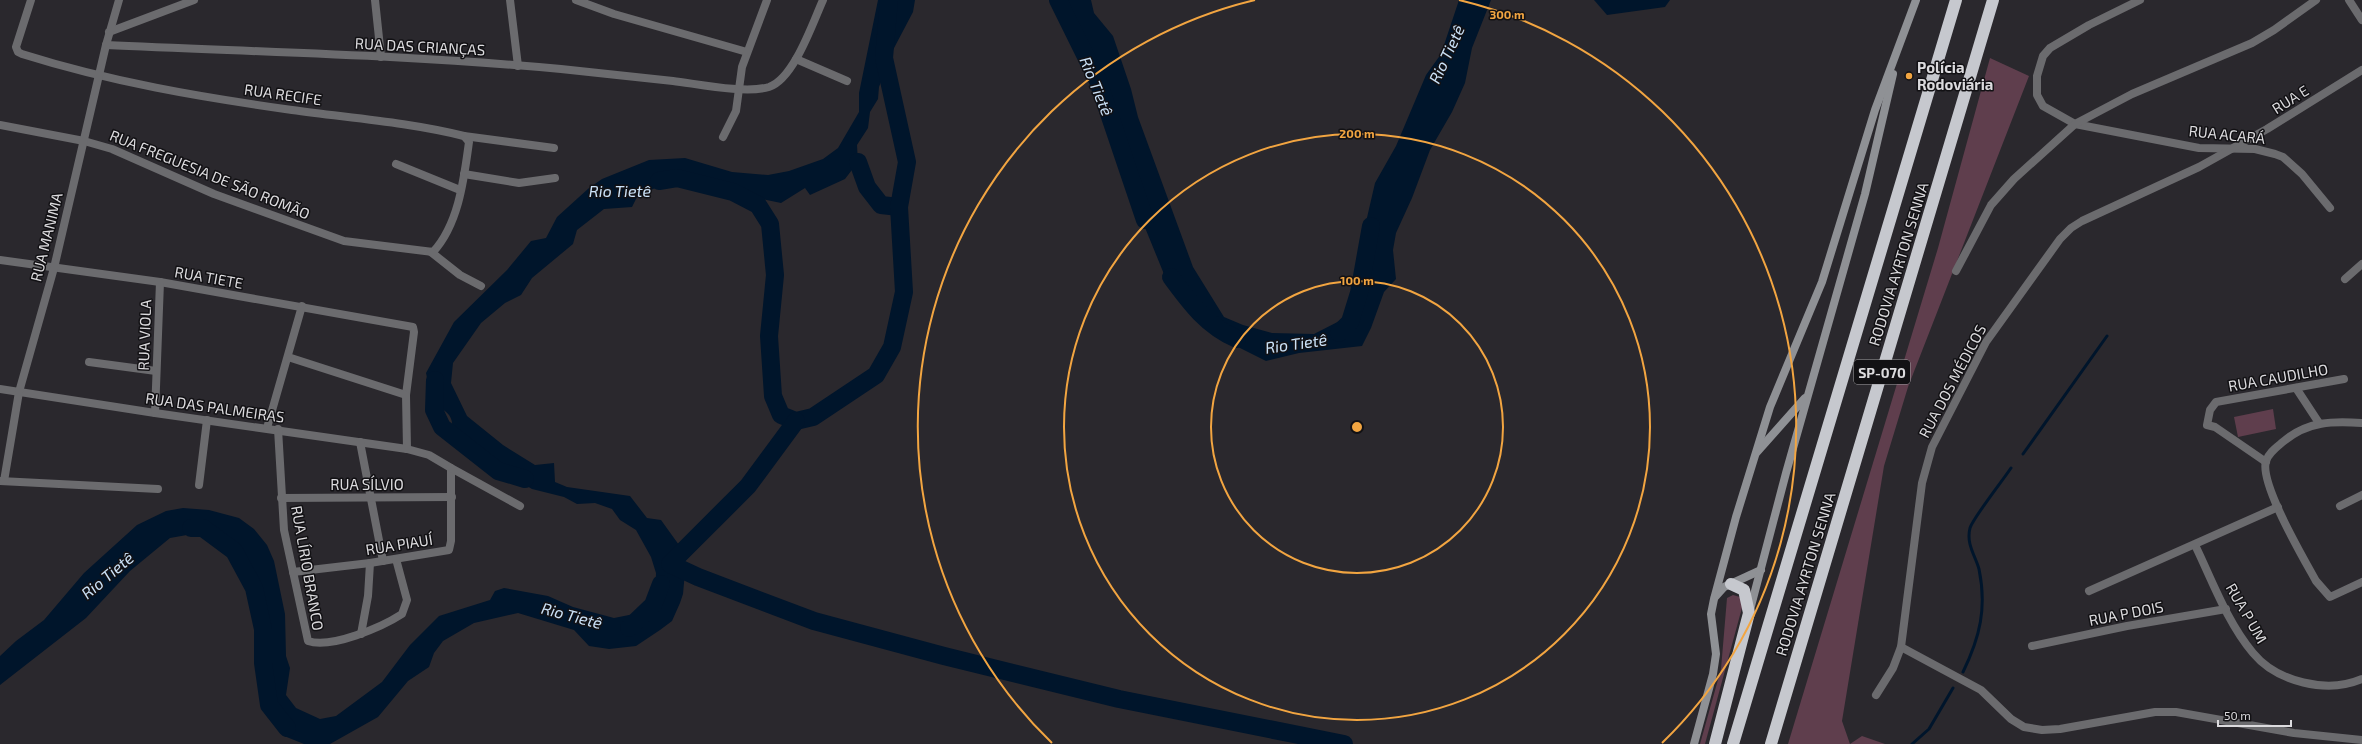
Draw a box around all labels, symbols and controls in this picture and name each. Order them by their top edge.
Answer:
text: 300 m [1489,7,1525,21]
water label: Rio Tietê [1424,21,1468,86]
street label: RUA DAS CRIANÇAS [354,34,486,59]
water label: Rio Tietê [1077,54,1118,119]
place label: Polícia Rodoviária [1917,58,1993,93]
marker: Polícia Rodoviária [1904,71,1914,81]
street label: RUA RECIFE [243,80,323,108]
street label: RUA E [2268,81,2312,117]
street label: RUA ACARÁ [2188,121,2267,147]
street label: RUA FREGUESIA DE SÃO ROMÃO [107,126,313,222]
text: 200 m [1339,126,1375,140]
street label: RODOVIA AYRTON SENNA [1865,179,1932,348]
water label: Rio Tietê [589,181,652,200]
street label: RUA MANIMA [26,190,66,283]
street label: RUA TIETE [173,262,245,292]
text: 100 m [1340,273,1374,287]
street label: RUA VIOLA [134,298,154,371]
street label: RUA DOS MÉDICOS [1915,321,1989,441]
water label: Rio Tietê [1264,329,1329,357]
street label: RUA CAUDILHO [2227,359,2329,395]
road number: SP-070 [1854,360,1910,384]
street label: RUA DAS PALMEIRAS [144,388,286,426]
centre of rings [1350,420,1364,434]
street label: RUA SÍLVIO [330,475,404,493]
street label: RODOVIA AYRTON SENNA [1772,489,1839,658]
street label: RUA LÍRIO BRANCO [288,504,328,632]
street label: RUA PIAUÍ [364,530,435,558]
water label: Rio Tietê [77,547,137,602]
street label: RUA P UM [2223,580,2271,646]
street label: RUA P DOIS [2087,597,2165,629]
water label: Rio Tietê [539,598,605,632]
scale bar [2218,702,2291,728]
text: 50 m [2224,708,2251,722]

